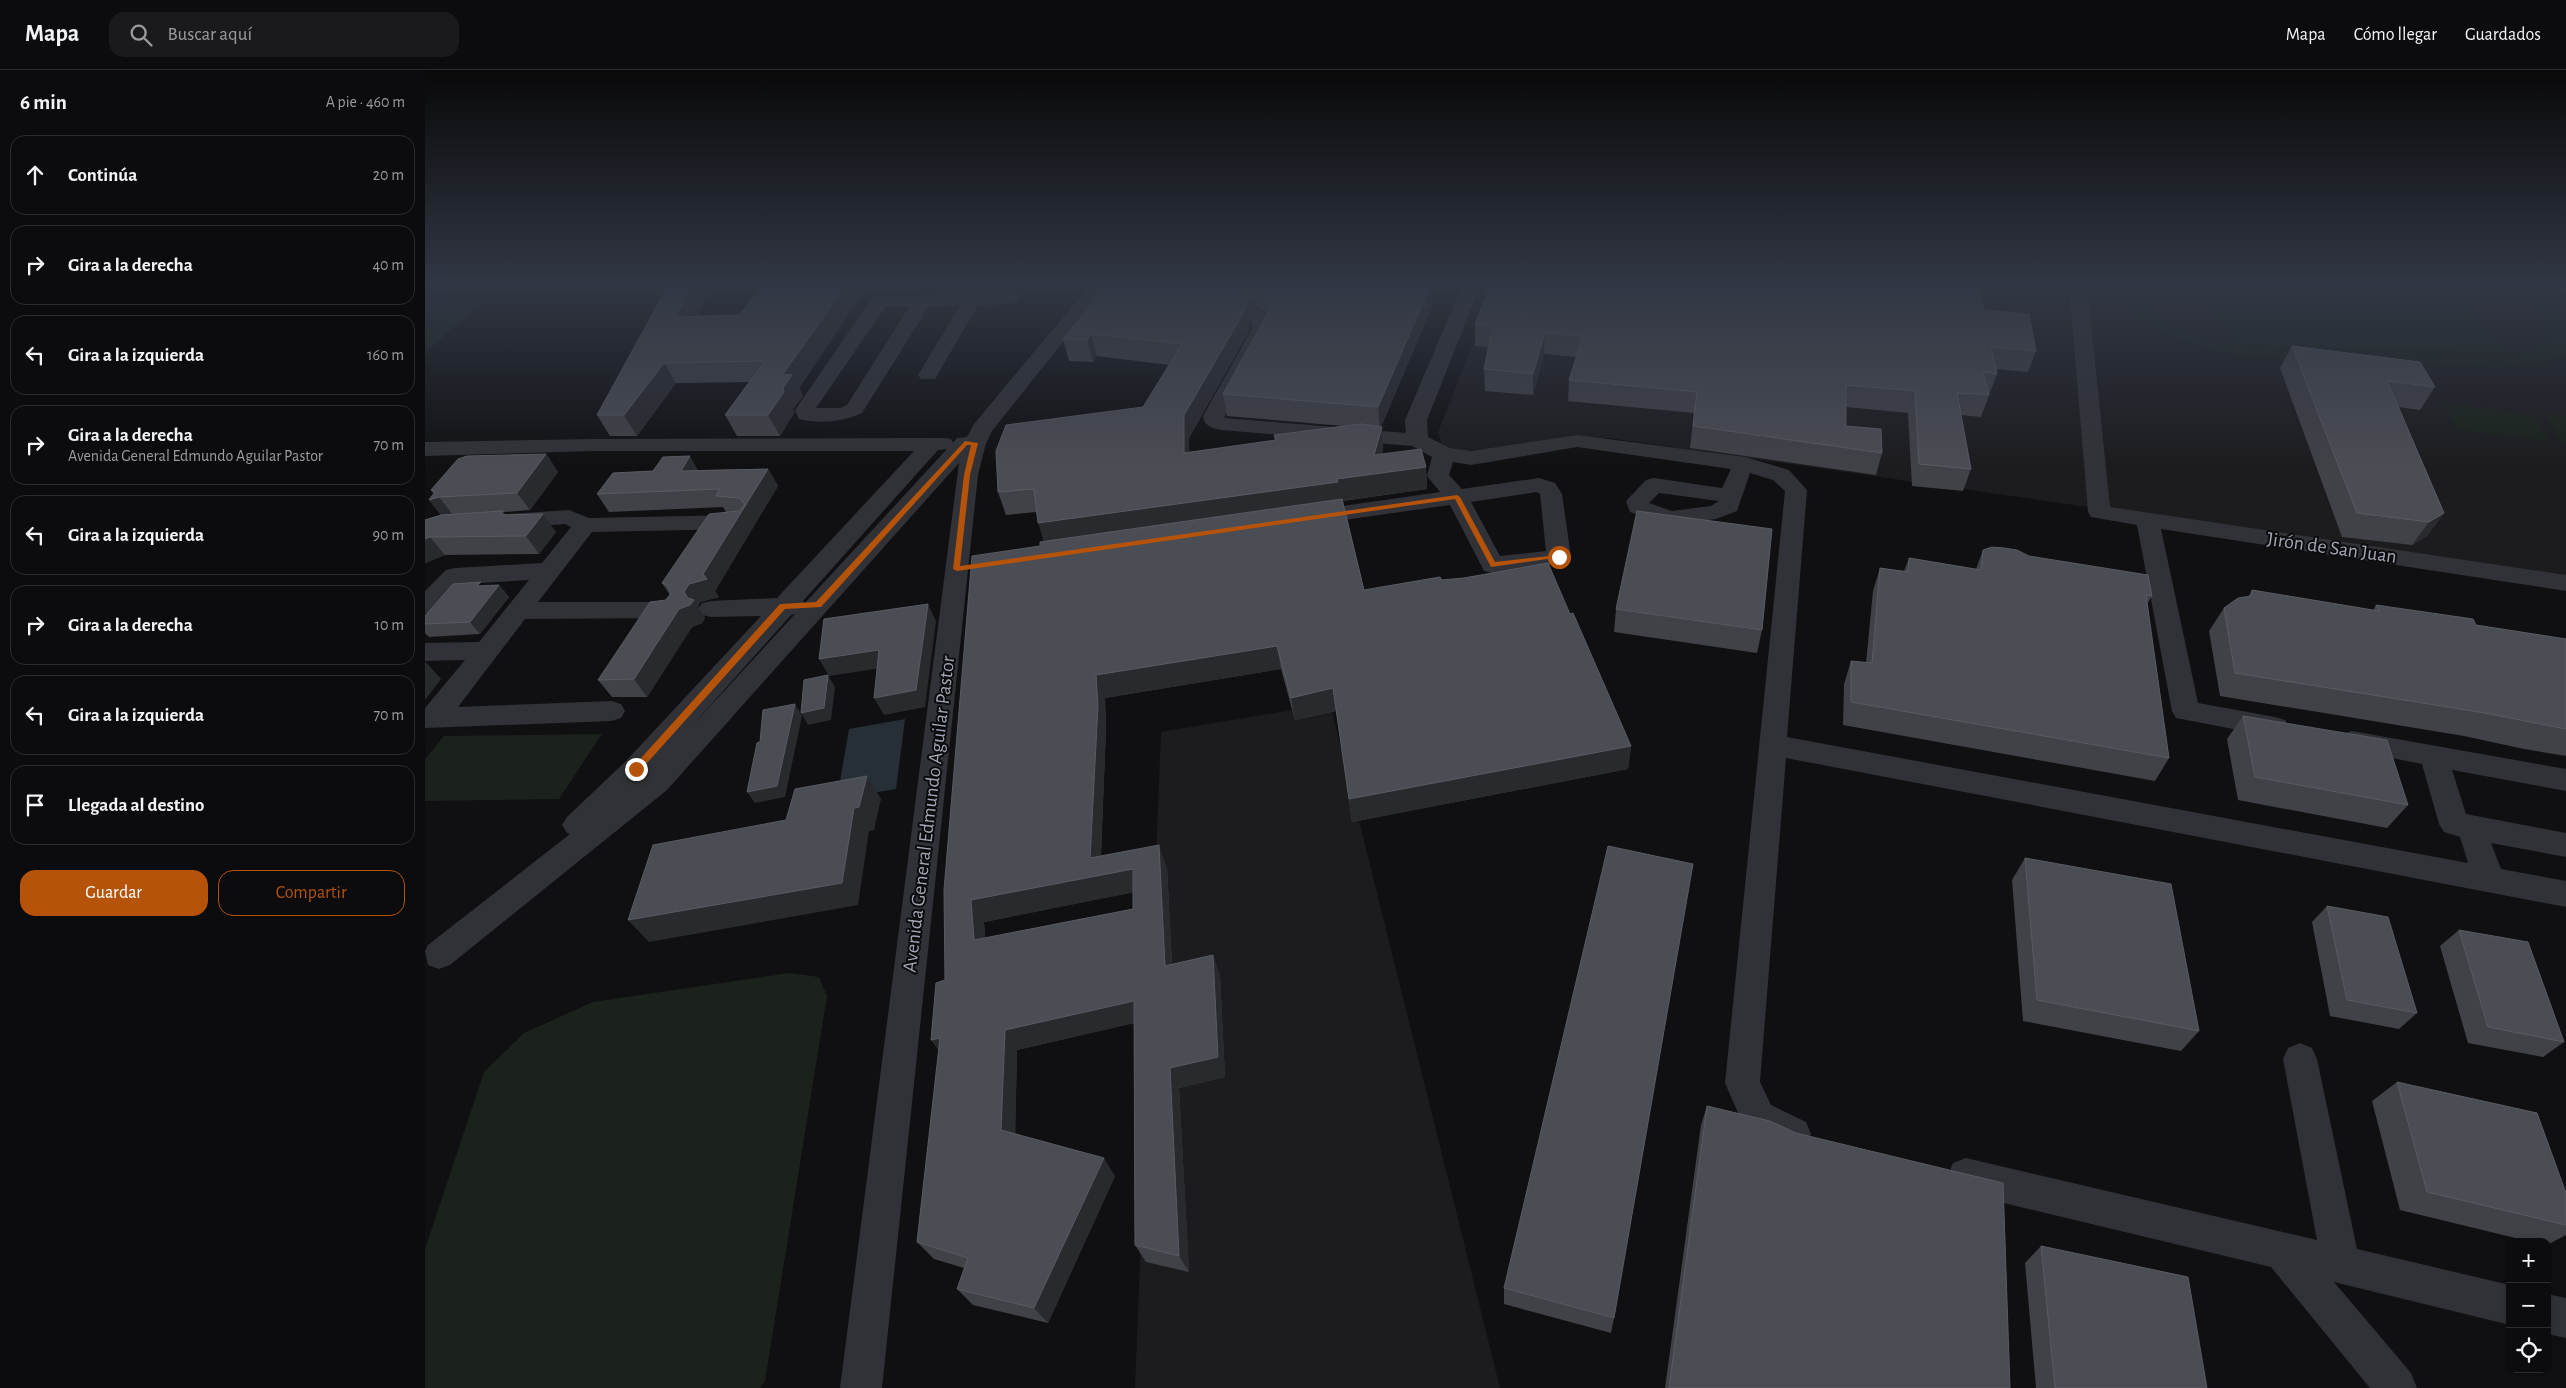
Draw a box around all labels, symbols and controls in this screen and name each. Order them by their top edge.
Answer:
search box [109,12,459,57]
icon: search [127,21,155,49]
text: Mapa [25,22,79,46]
text: Buscar aquí [167,25,252,44]
text: Mapa [2286,26,2326,44]
text: Cómo llegar [2354,26,2437,44]
text: Guardados [2465,26,2541,44]
text: 6 min [20,92,67,113]
text: A pie · 460 m [326,94,405,110]
icon: ahead [21,161,49,189]
text: Continúa [68,166,137,185]
text: 20 m [373,167,404,183]
icon: right [21,251,49,279]
text: Gira a la derecha [68,256,193,275]
text: 40 m [372,257,404,273]
icon: left [21,341,49,369]
text: Gira a la izquierda [68,346,204,365]
text: 160 m [367,347,404,363]
text: Gira a la derecha [68,426,193,445]
icon: right [21,431,49,459]
text: 70 m [373,437,404,453]
text: Avenida General Edmundo Aguilar Pastor [68,448,323,464]
icon: left [21,521,49,549]
text: Gira a la izquierda [68,526,204,545]
text: 90 m [373,527,404,543]
street label: Jirón de San Juan [2266,529,2398,567]
route start [1548,546,1571,569]
icon: right [21,611,49,639]
text: Gira a la derecha [68,616,193,635]
text: 10 m [375,617,404,633]
street label: Avenida General Edmundo Aguilar Pastor [900,654,958,974]
icon: left [21,701,49,729]
text: Gira a la izquierda [68,706,204,725]
text: 70 m [373,707,404,723]
route end [625,758,648,781]
icon: arrive [21,791,49,819]
text: Llegada al destino [68,796,205,815]
button: Guardar [20,870,208,916]
button: Compartir [218,870,405,916]
map controls [2506,1238,2551,1373]
button: + [2506,1238,2551,1283]
button: − [2506,1283,2551,1328]
button: locate [2506,1328,2551,1373]

